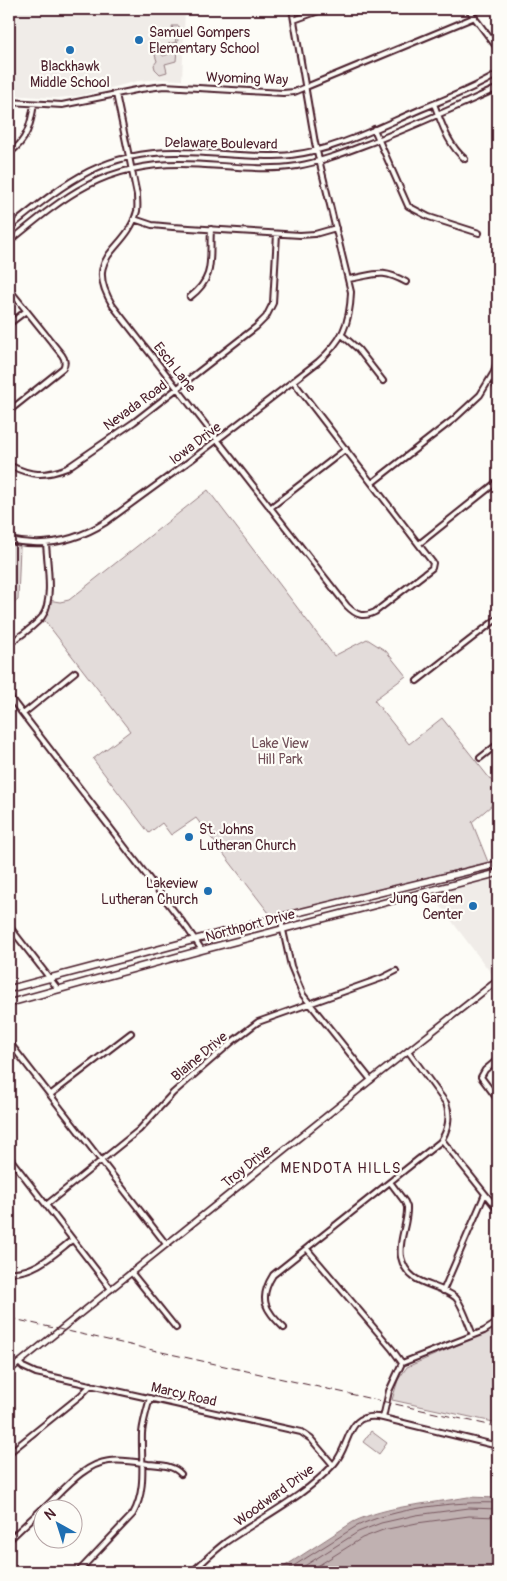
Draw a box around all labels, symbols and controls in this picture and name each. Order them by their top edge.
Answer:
place label: Samuel Gompers Elementary School [149,24,260,57]
marker: Samuel Gompers Elementary School [133,34,145,46]
marker: Blackhawk Middle School [64,44,76,56]
place label: Blackhawk Middle School [30,58,110,91]
street label: Wyoming Way [206,69,288,88]
street label: Delaware Boulevard [164,134,278,153]
street label: Esch Lane [150,339,200,396]
street label: Nevada Road [100,377,171,434]
street label: Iowa Drive [166,418,225,468]
park label: Lake View Hill Park [251,735,309,768]
place label: St. Johns Lutheran Church [199,821,296,854]
marker: St. Johns Lutheran Church [183,831,195,843]
place label: Lakeview Lutheran Church [101,875,199,908]
marker: Lakeview Lutheran Church [202,885,214,897]
place label: Jung Garden Center [389,890,463,923]
marker: Jung Garden Center [467,900,479,912]
street label: Northport Drive [204,905,297,946]
street label: Blaine Drive [168,1028,231,1085]
street label: Troy Drive [218,1141,274,1191]
district label: MENDOTA HILLS [280,1159,402,1178]
street label: Marcy Road [149,1379,218,1410]
street label: Woodward Drive [231,1461,318,1530]
north arrow [32,1498,82,1548]
text: N [41,1505,59,1524]

